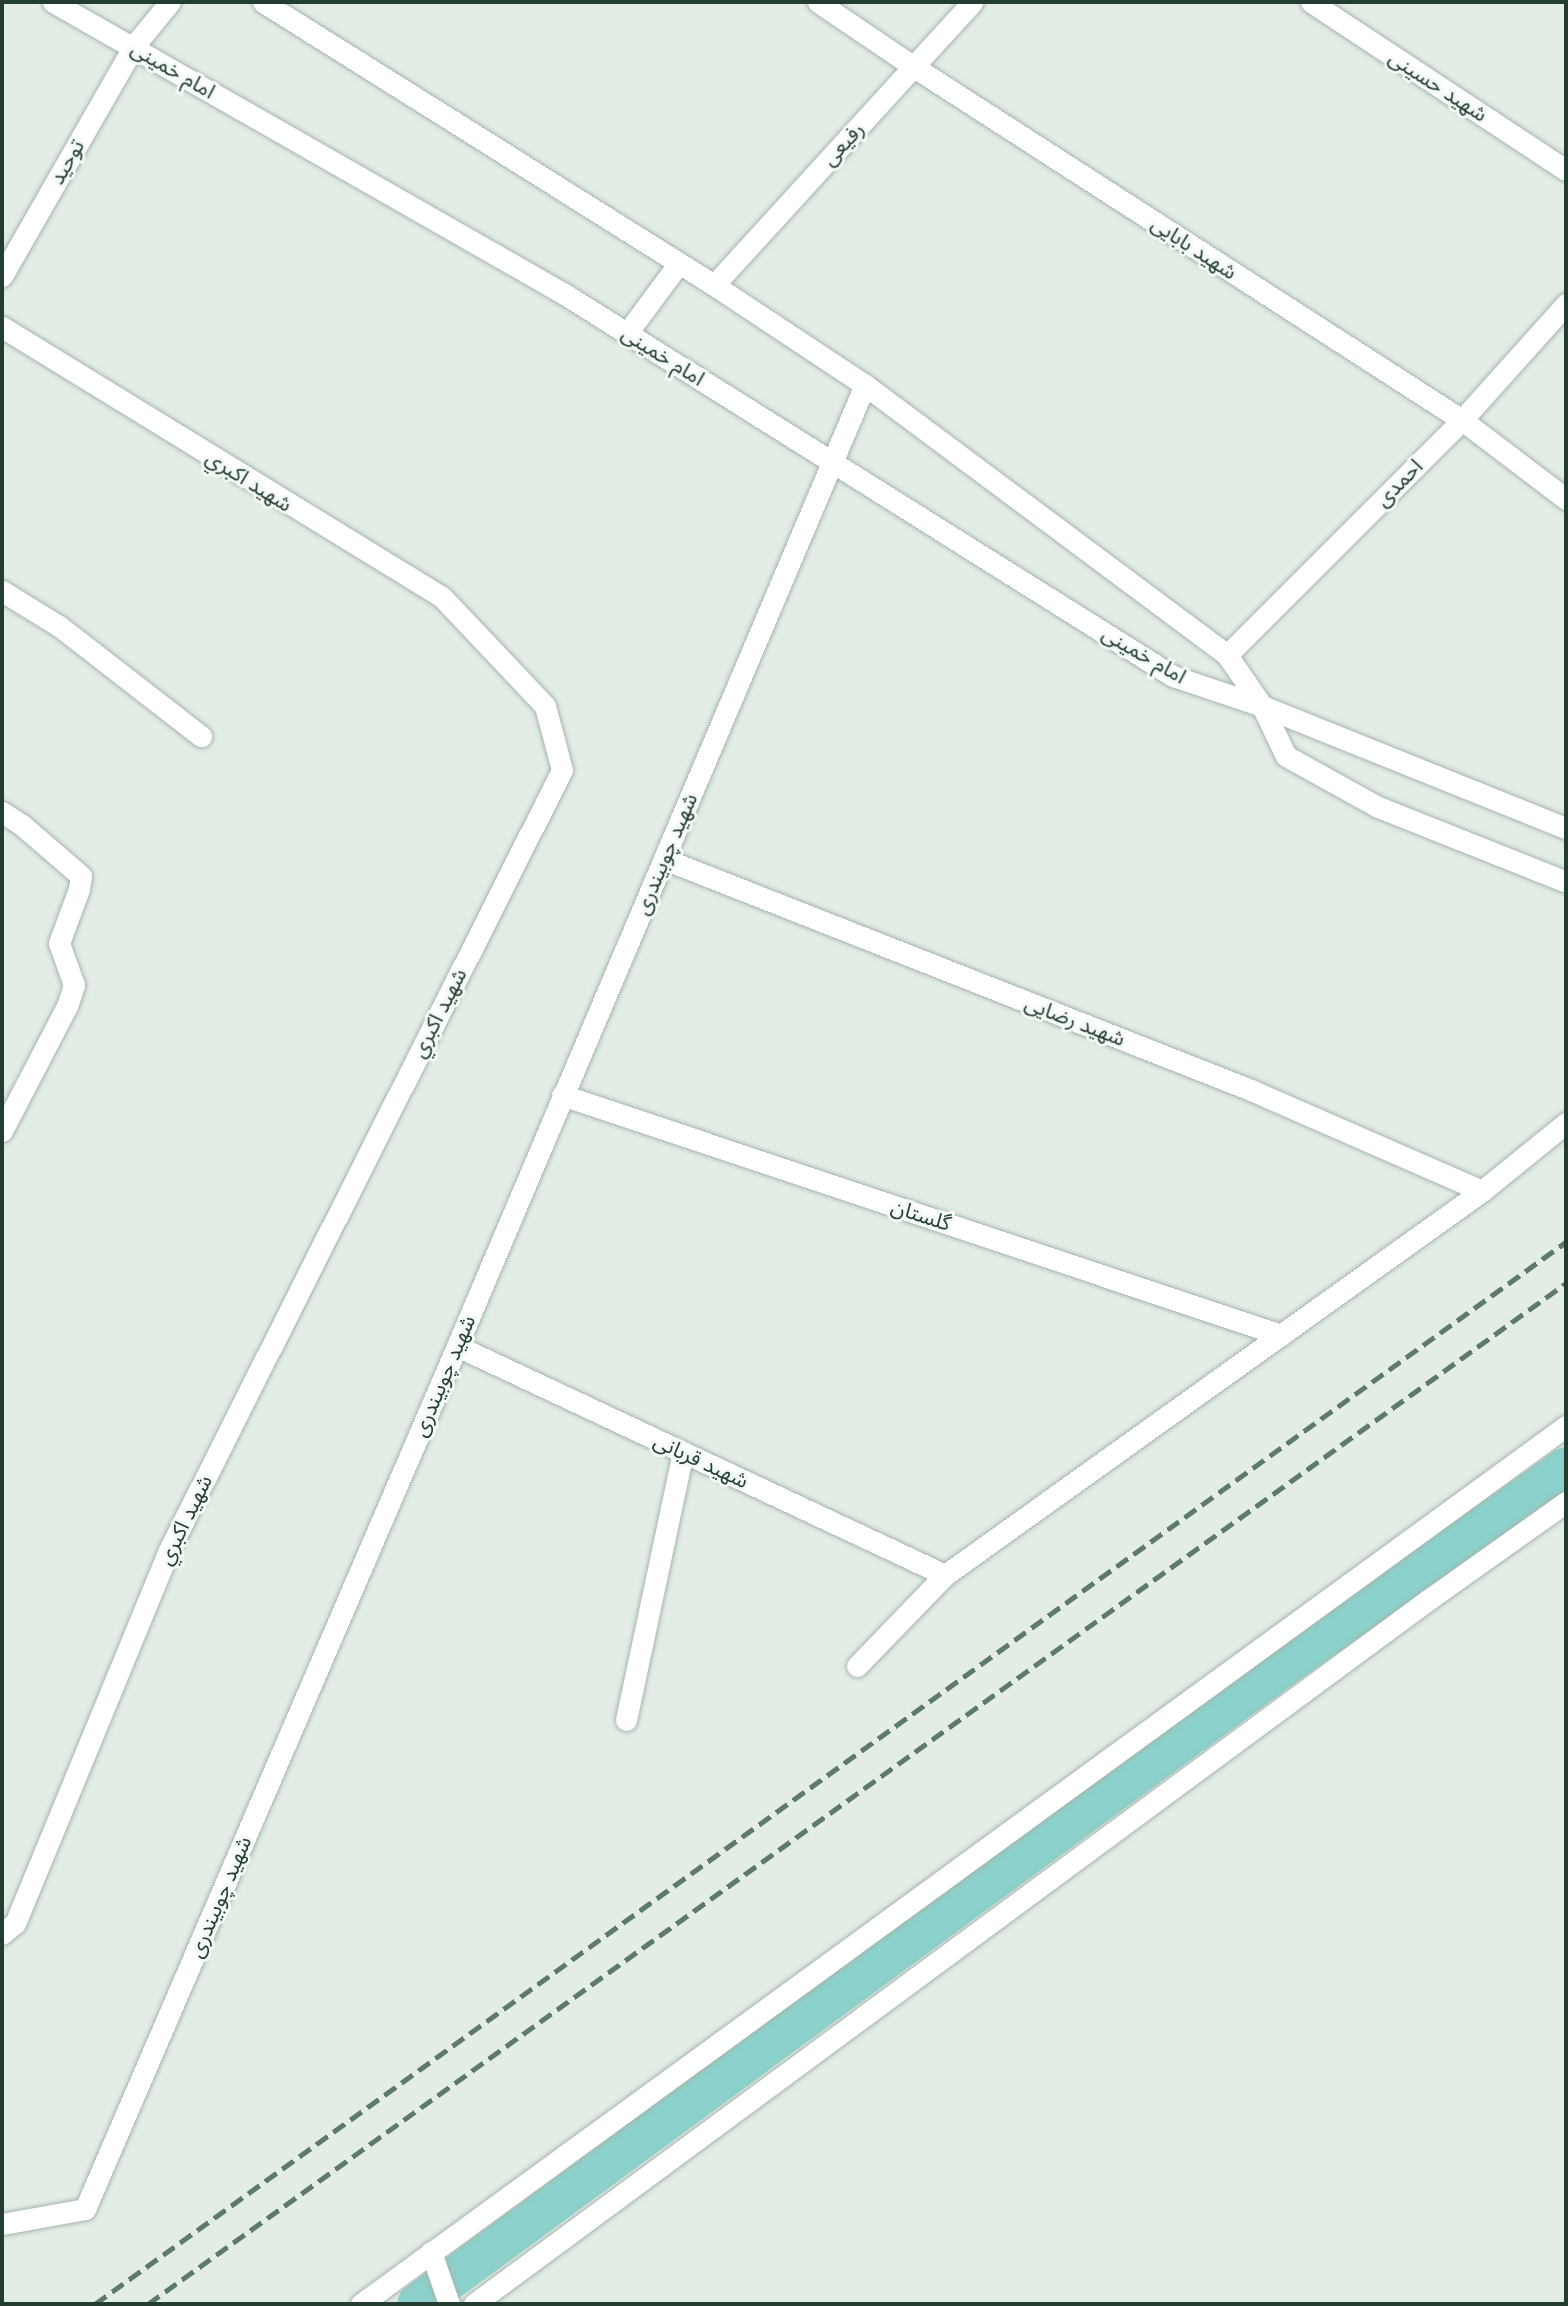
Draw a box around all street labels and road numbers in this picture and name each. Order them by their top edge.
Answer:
street label: امام خمینی [126,36,220,104]
street label: شهید حسینی [1384,45,1492,127]
street label: رفیعی [816,117,870,171]
street label: توحید [44,135,90,189]
street label: شهید بابایی [1146,211,1242,285]
street label: امام خمینی [617,321,709,391]
street label: شهيد اکبري [201,445,297,517]
street label: احمدی [1370,454,1428,512]
street label: امام خمینی [1097,621,1191,689]
street label: شهید چوبیندری [629,789,703,919]
street label: شهيد اکبري [406,964,472,1062]
street label: شهید رضایی [1021,990,1129,1052]
street label: گلستان [888,1194,954,1236]
street label: شهید چوبیندری [407,1311,481,1441]
street label: شهید قربانی [650,1428,752,1494]
street label: شهيد اکبري [152,1471,218,1569]
street label: شهید چوبیندری [183,1832,257,1962]

